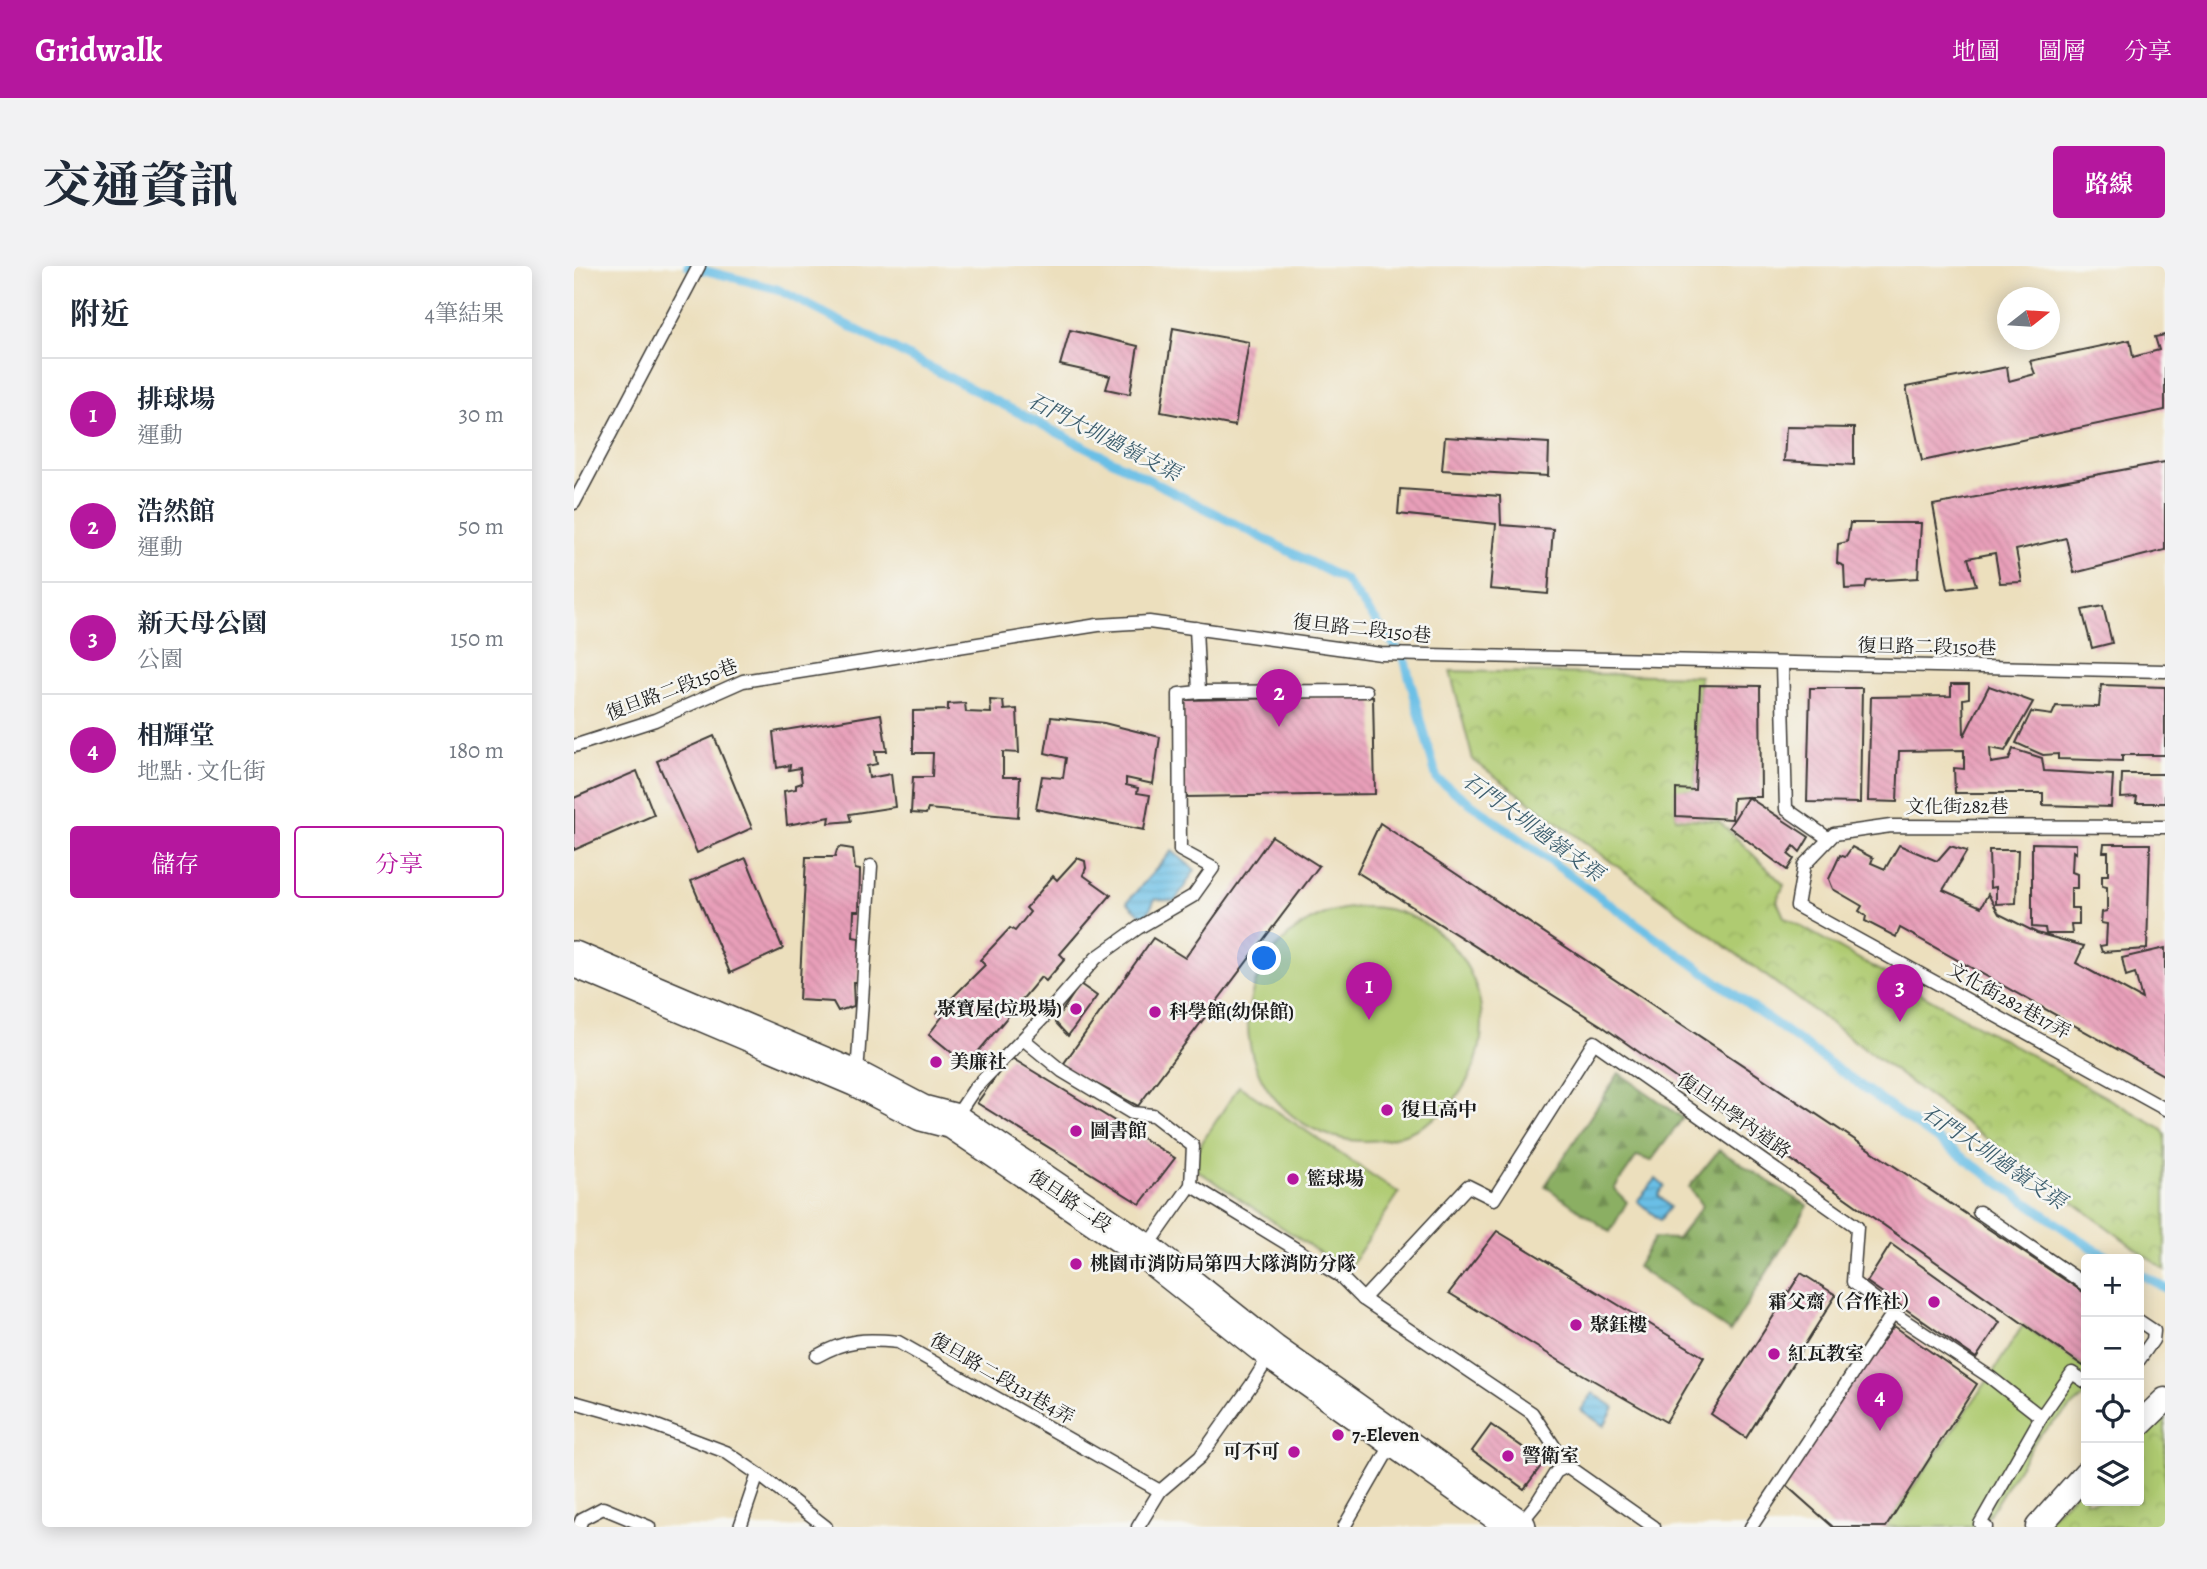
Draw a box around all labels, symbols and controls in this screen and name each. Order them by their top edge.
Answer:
text: Gridwalk [35,27,162,72]
text: 地圖 [1952,35,2000,67]
text: 圖層 [2038,35,2086,67]
text: 分享 [2124,35,2172,67]
button: 路線 [2053,146,2165,218]
text: 交通資訊 [42,152,238,219]
north arrow [1997,287,2060,350]
text: 附近 [70,294,130,334]
text: 4筆結果 [425,298,504,329]
text: 排球場 [137,382,215,417]
water label: 石門大圳過嶺支渠 [1023,386,1188,489]
text: 1 [89,399,97,430]
text: 30 m [458,399,504,430]
text: 運動 [137,420,183,451]
text: 浩然館 [137,494,215,529]
text: 2 [87,511,99,542]
text: 50 m [458,511,504,542]
text: 運動 [137,532,183,563]
text: 新天母公園 [137,606,267,641]
street label: 復旦路二段150巷 [1292,609,1432,649]
text: 3 [88,623,98,654]
text: 150 m [450,623,504,654]
street label: 復旦路二段150巷 [1857,633,1997,661]
text: 公園 [137,644,183,675]
street label: 復旦路二段150巷 [603,653,741,727]
pin: 2 [1256,669,1302,727]
text: 相輝堂 [137,718,215,753]
text: 4 [88,735,98,766]
text: 180 m [449,735,504,766]
text: 地點 · 文化街 [137,756,266,787]
water label: 石門大圳過嶺支渠 [1457,766,1612,889]
street label: 文化街282巷 [1905,794,2009,820]
button: 儲存 [70,826,280,898]
button: 分享 [294,826,504,898]
your location [1247,941,1281,975]
street label: 文化街282巷17弄 [1943,956,2075,1046]
pin: 1 [1346,962,1392,1020]
pin: 3 [1877,964,1923,1022]
place label: 聚寶屋(垃圾場) [937,996,1062,1022]
place label: 科學館(幼保館) [1169,999,1294,1025]
marker: 聚寶屋(垃圾場) [1068,1001,1084,1017]
marker: 科學館(幼保館) [1147,1004,1163,1020]
place label: 美廉社 [950,1049,1007,1075]
marker: 美廉社 [928,1054,944,1070]
street label: 復旦中學內道路 [1672,1067,1796,1165]
place label: 復旦高中 [1401,1097,1477,1123]
water label: 石門大圳過嶺支渠 [1917,1098,2074,1217]
marker: 復旦高中 [1379,1102,1395,1118]
place label: 圖書館 [1090,1118,1147,1144]
marker: 圖書館 [1068,1123,1084,1139]
street label: 復旦路二段 [1023,1164,1117,1238]
place label: 籃球場 [1307,1166,1364,1192]
marker: 籃球場 [1285,1171,1301,1187]
place label: 桃園市消防局第四大隊消防分隊 [1090,1251,1356,1277]
map controls [2081,1254,2144,1506]
button: + [2081,1254,2144,1317]
marker: 桃園市消防局第四大隊消防分隊 [1068,1256,1084,1272]
place label: 霜父齋（合作社） [1768,1289,1920,1315]
marker: 霜父齋（合作社） [1926,1294,1942,1310]
place label: 聚鈺樓 [1590,1312,1647,1338]
marker: 聚鈺樓 [1568,1317,1584,1333]
button: − [2081,1317,2144,1380]
street label: 復旦路二段131巷4弄 [925,1327,1079,1431]
place label: 紅瓦教室 [1788,1341,1864,1367]
marker: 紅瓦教室 [1766,1346,1782,1362]
pin: 4 [1857,1373,1903,1431]
button: locate [2081,1380,2144,1443]
place label: 7-Eleven [1352,1422,1420,1448]
marker: 7-Eleven [1330,1427,1346,1443]
place label: 可不可 [1223,1439,1280,1465]
place label: 警衛室 [1522,1443,1579,1469]
button: layers [2081,1443,2144,1506]
marker: 可不可 [1286,1444,1302,1460]
marker: 警衛室 [1500,1448,1516,1464]

